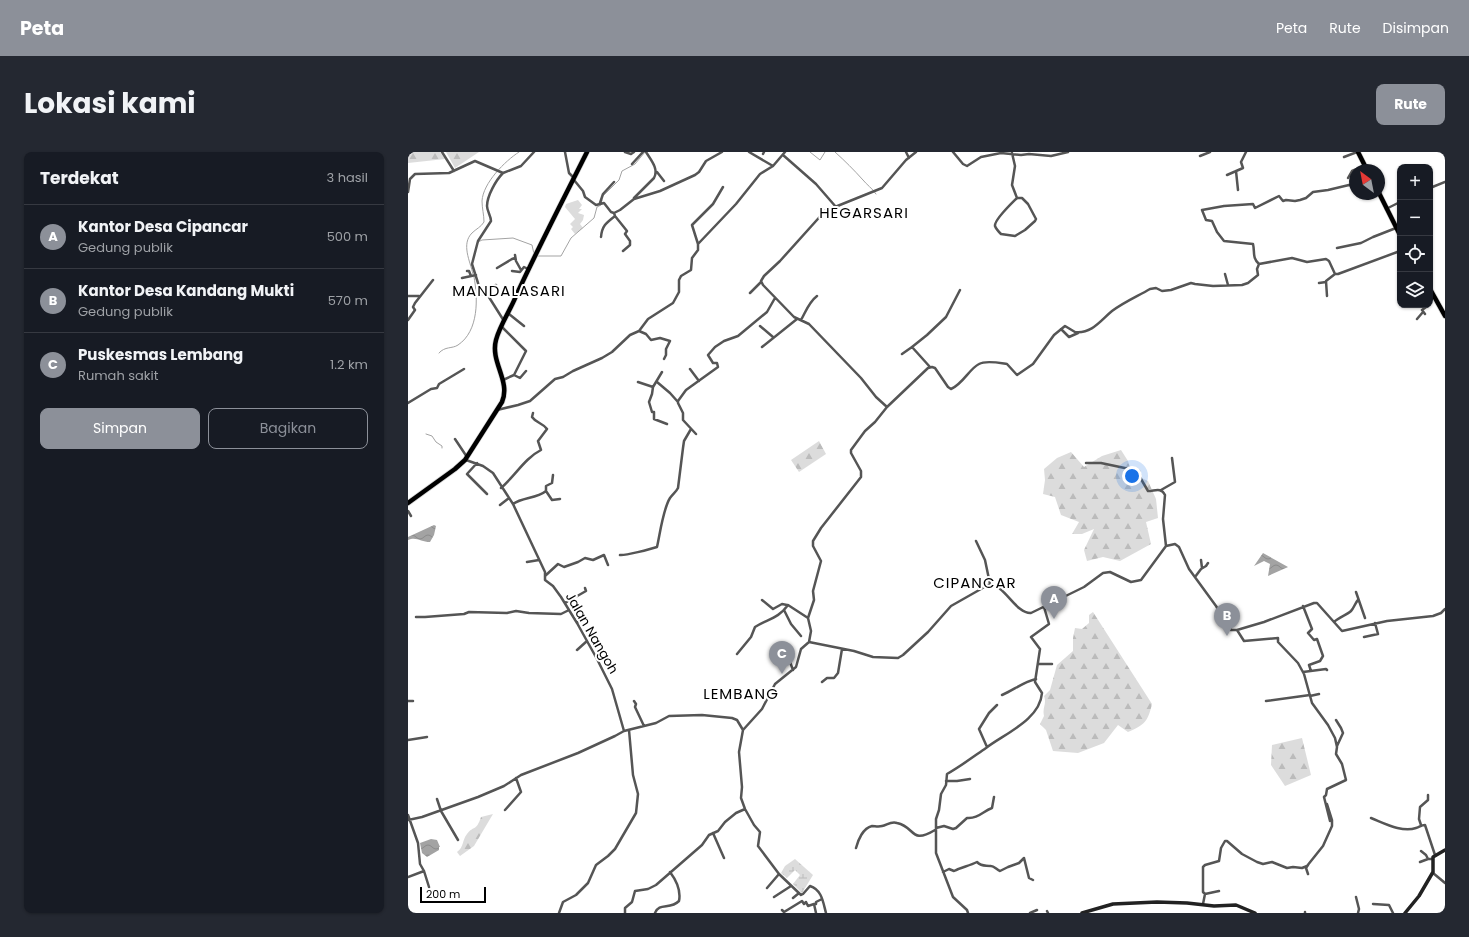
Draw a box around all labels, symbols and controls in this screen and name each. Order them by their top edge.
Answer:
text: Peta [20,15,64,42]
text: Peta [1276,18,1307,38]
text: Rute [1329,18,1361,38]
text: Disimpan [1383,18,1449,38]
text: Lokasi kami [24,84,196,123]
button: Rute [1376,84,1445,125]
north arrow [1349,164,1385,200]
map controls [1397,164,1433,308]
button: + [1397,164,1433,200]
text: Terdekat [40,166,119,190]
text: 3 hasil [327,168,368,187]
button: − [1397,200,1433,236]
district label: HEGARSARI [819,202,909,223]
text: Kantor Desa Cipancar [78,216,248,237]
text: A [48,227,58,246]
text: 500 m [327,227,368,246]
button: locate [1397,236,1433,272]
text: Gedung publik [78,238,173,257]
button: layers [1397,272,1433,308]
text: Kantor Desa Kandang Mukti [78,280,294,301]
district label: MANDALASARI [452,280,566,301]
text: B [49,291,57,310]
text: 570 m [328,291,368,310]
text: Gedung publik [78,302,173,321]
text: Puskesmas Lembang [78,344,243,365]
text: C [48,355,58,374]
text: 1.2 km [330,355,368,374]
text: Rumah sakit [78,366,158,385]
button: Simpan [40,408,200,449]
button: Bagikan [208,408,368,449]
your location [1122,466,1142,486]
district label: CIPANCAR [933,572,1017,593]
pin: A [1041,586,1067,619]
street label: Jalan Nangoh [561,589,623,677]
pin: B [1214,603,1240,636]
pin: C [769,641,795,674]
district label: LEMBANG [703,683,779,704]
scale bar [420,885,486,904]
text: 200 m [426,886,460,902]

